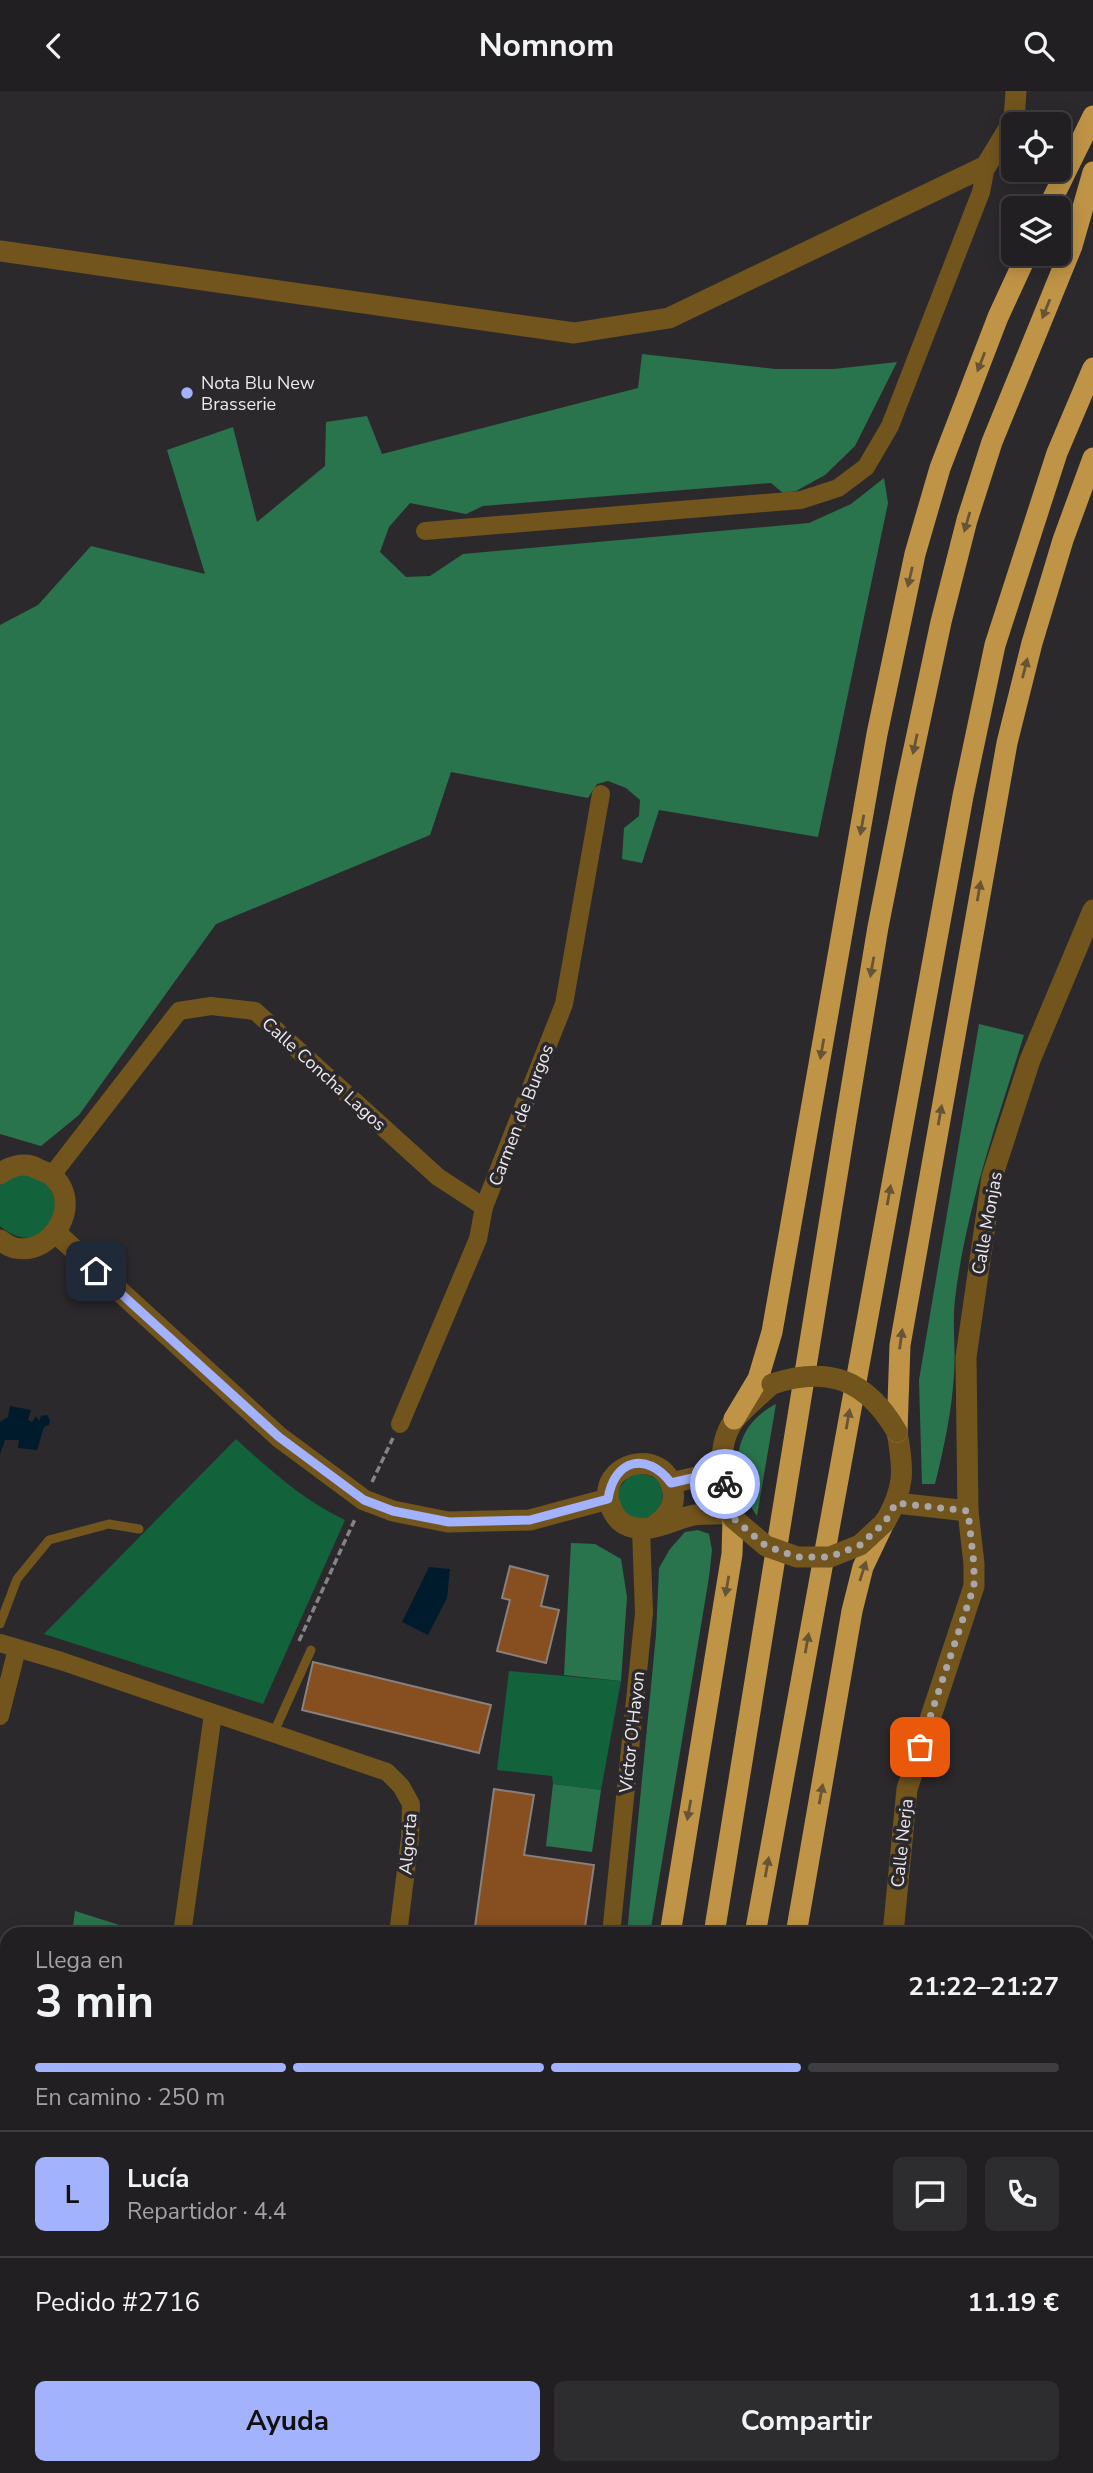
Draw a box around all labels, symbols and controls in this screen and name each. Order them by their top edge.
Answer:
text: Nomnom [479,24,614,67]
icon: back [35,27,73,65]
icon: search [1020,27,1058,65]
map controls [1001,112,1071,266]
button: locate [1001,112,1071,182]
button: layers [1001,196,1071,266]
one-way arrow [1041,299,1052,320]
one-way arrow [976,351,987,372]
place label: Nota Blu New Brasserie [201,371,315,416]
marker: Nota Blu New Brasserie [179,385,195,401]
one-way arrow [961,511,972,533]
one-way arrow [904,566,915,588]
one-way arrow [1020,657,1031,679]
one-way arrow [909,733,920,755]
one-way arrow [856,814,867,836]
one-way arrow [974,880,985,902]
one-way arrow [866,956,877,978]
street label: Calle Concha Lagos [257,1012,391,1136]
one-way arrow [816,1038,827,1060]
street label: Carmen de Burgos [483,1041,559,1189]
one-way arrow [935,1104,946,1126]
street label: Calle Monjas [966,1170,1008,1276]
one-way arrow [884,1184,895,1206]
pin [66,1241,126,1301]
icon: home [77,1252,115,1290]
one-way arrow [896,1328,907,1350]
one-way arrow [843,1408,854,1430]
courier [690,1449,760,1519]
icon: bike [706,1465,744,1503]
one-way arrow [858,1560,869,1581]
one-way arrow [721,1575,732,1597]
one-way arrow [802,1632,813,1654]
street label: Víctor O'Hayon [614,1670,650,1795]
pin [890,1717,950,1777]
icon: bag [901,1728,939,1766]
one-way arrow [816,1783,827,1805]
street label: Calle Nerja [885,1797,919,1889]
one-way arrow [683,1799,694,1821]
street label: Algorta [393,1812,423,1876]
one-way arrow [762,1855,773,1877]
text: Llega en [35,1945,123,1976]
text: 21:22–21:27 [908,1969,1059,2004]
text: 3 min [35,1970,154,2033]
text: En camino · 250 m [35,2082,225,2113]
button: chat [893,2157,967,2231]
button: phone [985,2157,1059,2231]
text: Lucía [127,2161,190,2196]
text: L [65,2177,79,2212]
text: Repartidor · 4.4 [127,2196,287,2227]
text: Pedido #2716 [35,2285,200,2320]
text: 11.19 € [968,2285,1059,2320]
button: Ayuda [35,2381,540,2461]
button: Compartir [554,2381,1059,2461]

